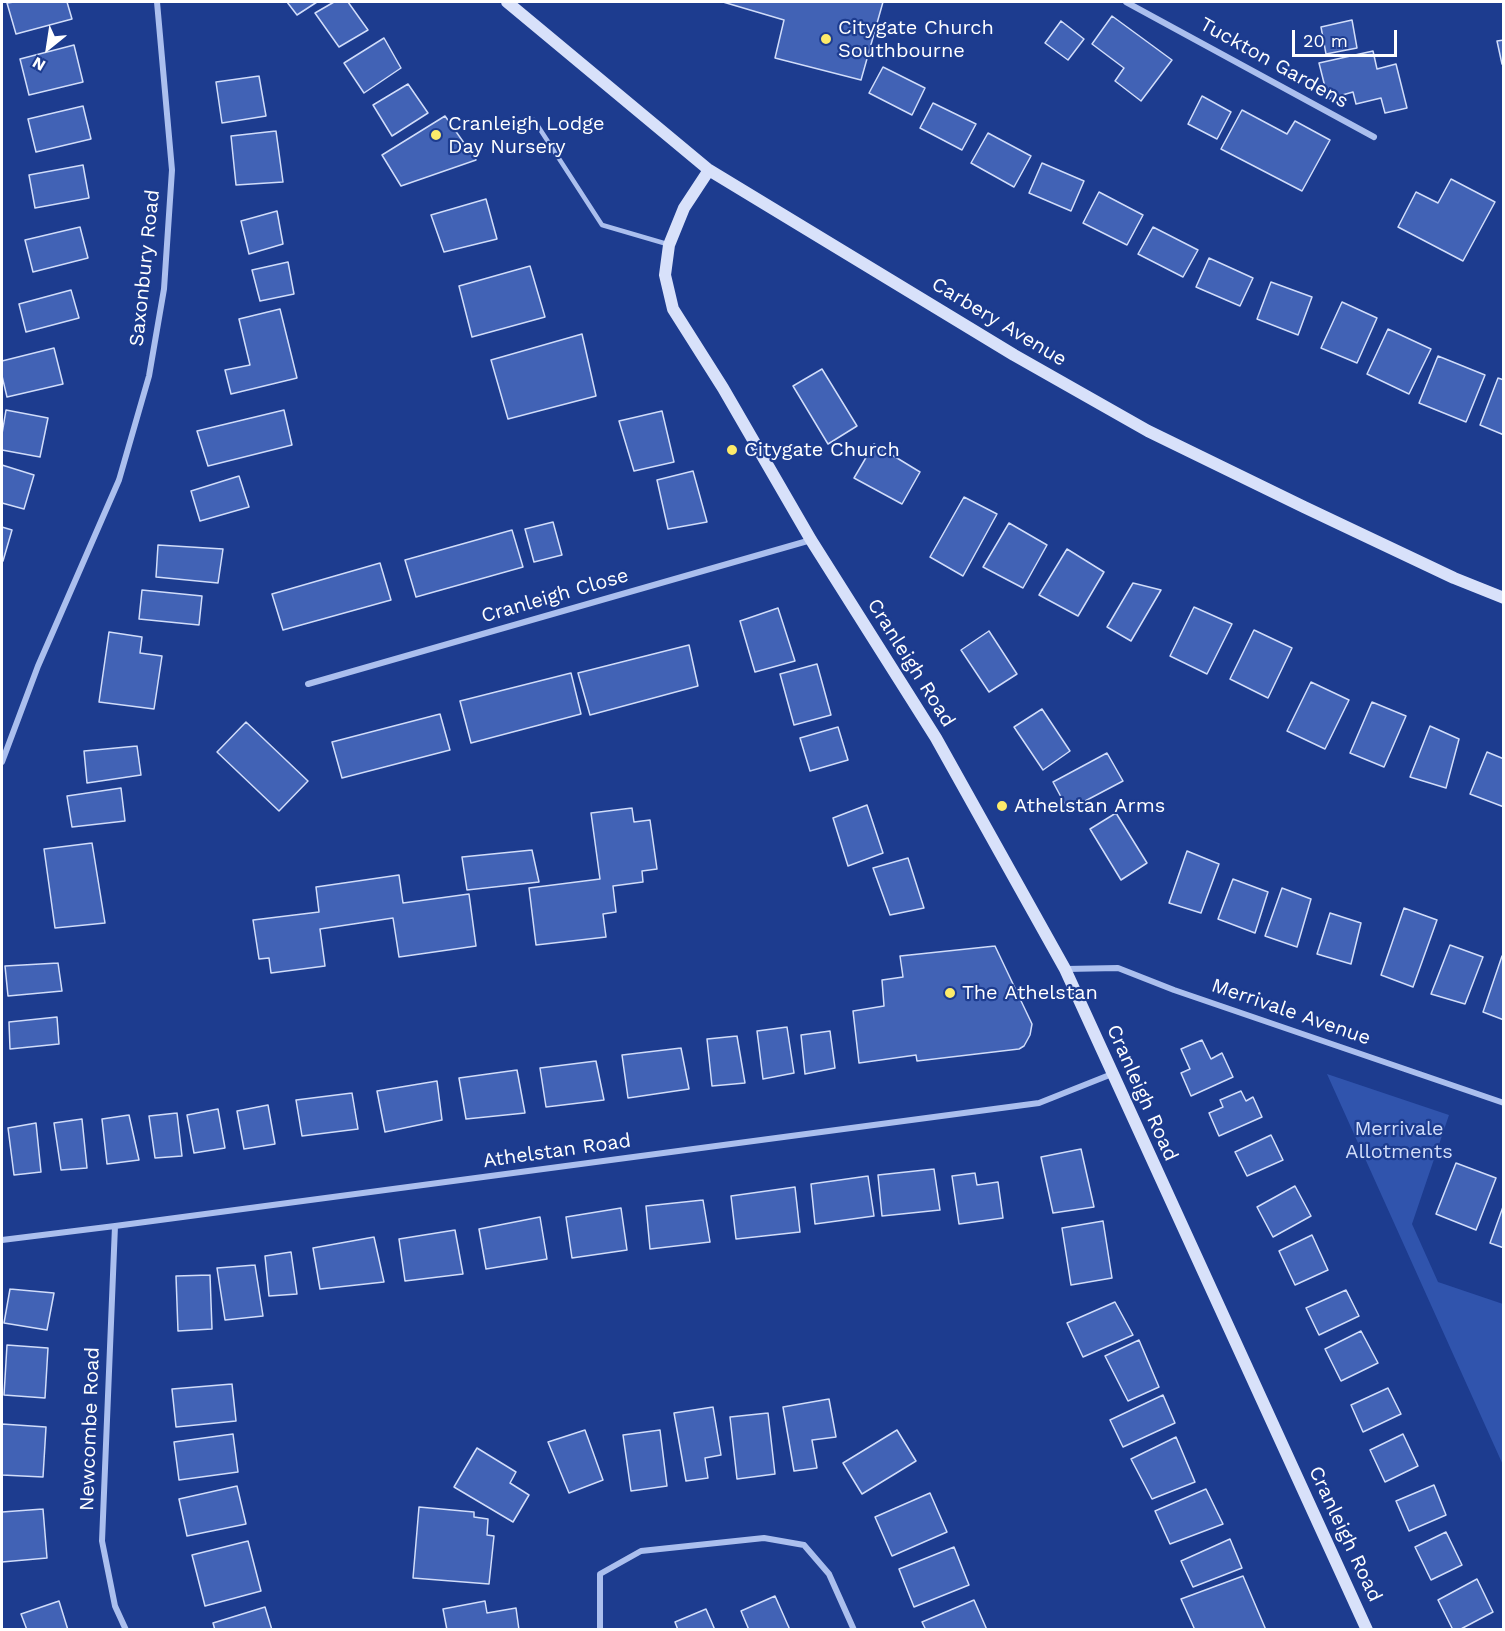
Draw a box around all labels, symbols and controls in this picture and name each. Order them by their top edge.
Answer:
street label: Tuckton Gardens [1196,12,1352,114]
place label: Citygate Church Southbourne [838,16,994,63]
north arrow [18,18,78,78]
scale bar [1295,18,1400,56]
text: 20 m [1303,30,1348,51]
marker: Citygate Church Southbourne [819,32,833,46]
text: N [29,53,49,75]
place label: Cranleigh Lodge Day Nursery [448,112,604,159]
marker: Cranleigh Lodge Day Nursery [429,128,443,142]
street label: Saxonbury Road [125,188,165,348]
street label: Carbery Avenue [927,272,1071,372]
place label: Citygate Church [744,438,900,462]
marker: Citygate Church [725,443,739,457]
street label: Cranleigh Close [479,564,631,628]
street label: Cranleigh Road [862,594,960,732]
place label: Athelstan Arms [1014,794,1165,818]
marker: Athelstan Arms [995,799,1009,813]
street label: Merrivale Avenue [1208,974,1374,1050]
place label: The Athelstan [962,981,1098,1005]
marker: The Athelstan [943,986,957,1000]
street label: Cranleigh Road [1101,1021,1183,1165]
park label: Merrivale Allotments [1345,1117,1453,1164]
street label: Athelstan Road [481,1129,633,1173]
street label: Newcombe Road [75,1347,105,1511]
street label: Cranleigh Road [1303,1462,1387,1606]

